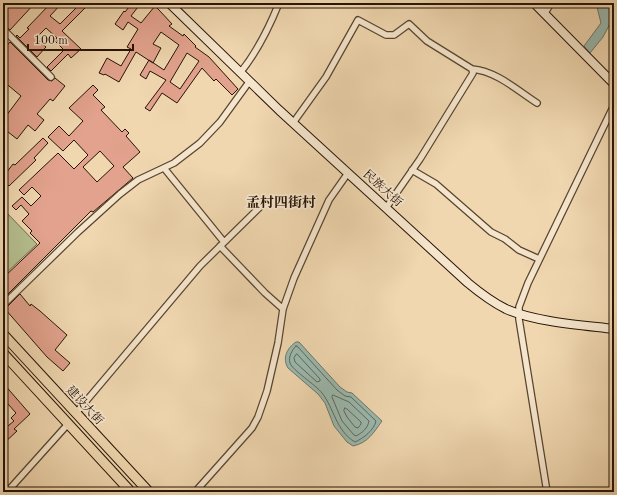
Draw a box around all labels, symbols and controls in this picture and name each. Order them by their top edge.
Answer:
scale bar [28,26,133,52]
text: 100 m [34,35,68,47]
street label: 民族大街 [360,167,406,210]
district label: 孟村四街村 [246,195,316,210]
street label: 建设大街 [64,383,107,428]

